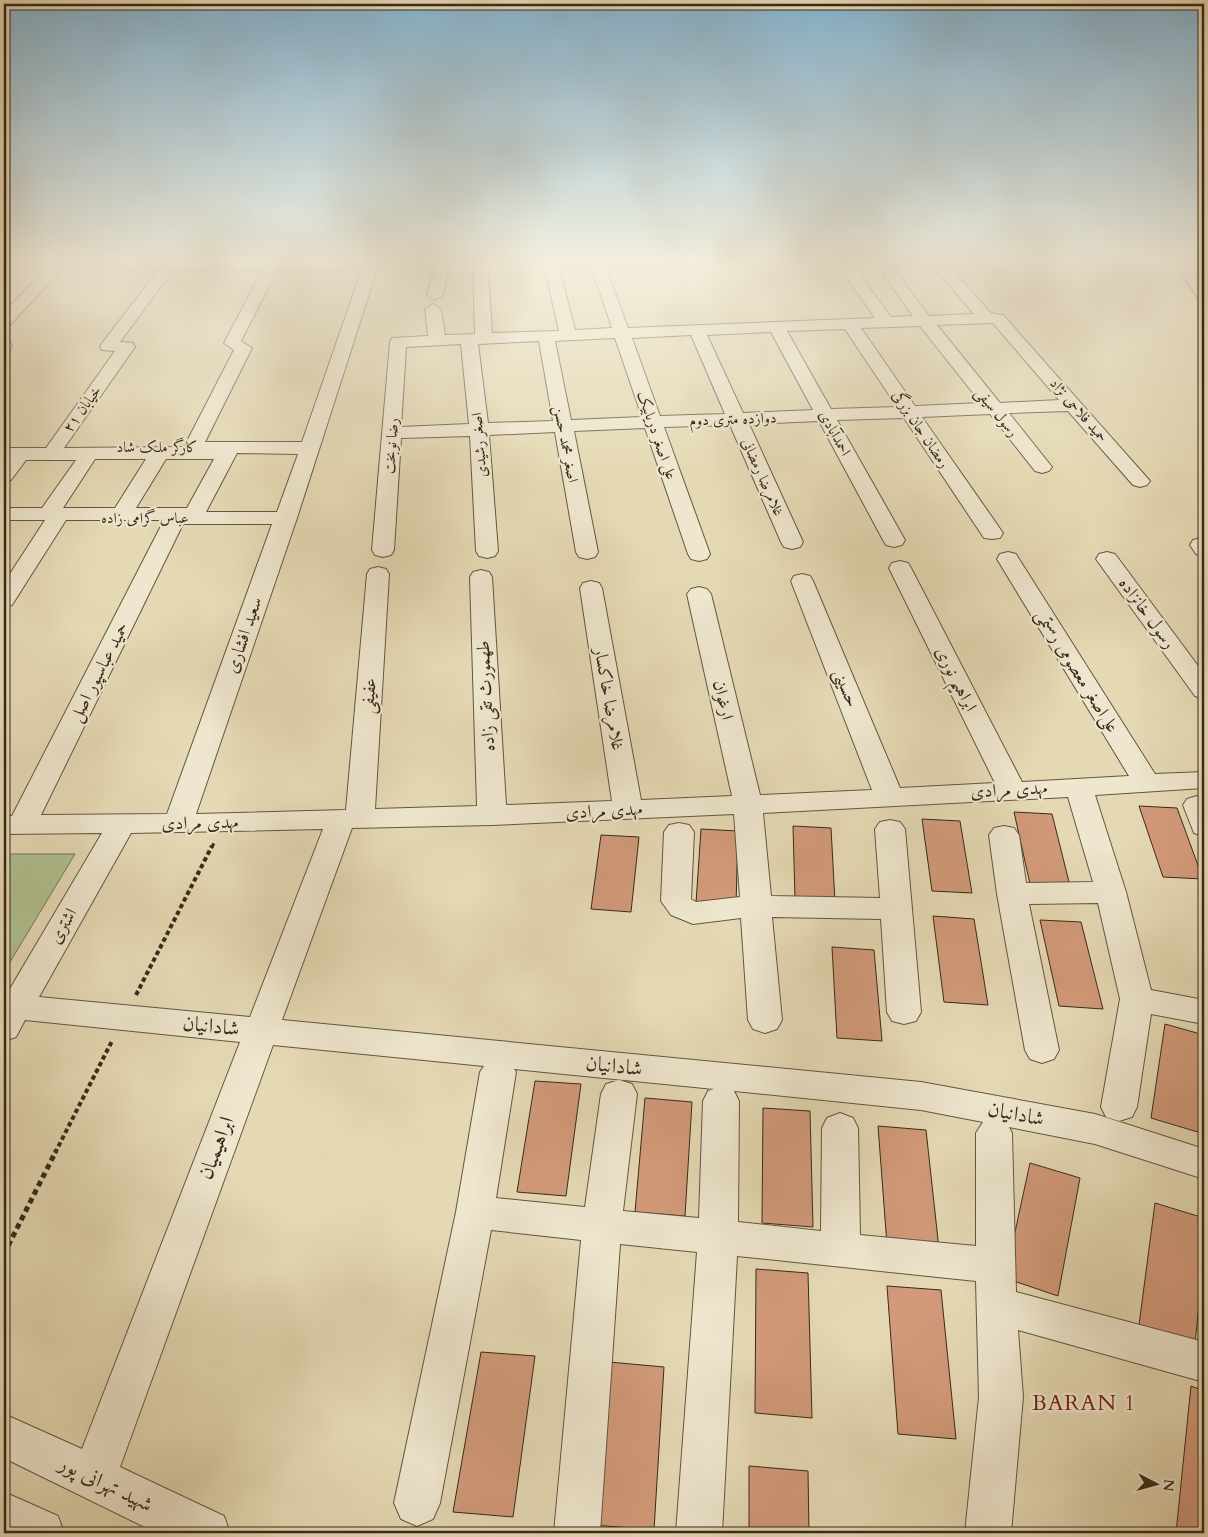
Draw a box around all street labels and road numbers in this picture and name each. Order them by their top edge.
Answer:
street label: حمید فلاحی نژاد [1046,374,1112,446]
street label: خیابان ۲۱ [58,382,106,436]
street label: رسول سیفی [970,383,1023,442]
street label: رمضان جان بزرگی [888,385,956,472]
street label: علی اصغر دریابیک [632,388,682,482]
street label: اصغر محمد حسن [549,404,583,484]
street label: دوازده متری دوم [689,407,777,434]
street label: احمدآبادی [814,407,856,459]
street label: اصغر رشیدی [466,412,492,478]
street label: رضا نوبخت [379,417,403,475]
street label: غلامرضا رمضانی [736,435,789,520]
street label: کارگر ملک شاد [116,437,198,457]
street label: عباس گرامی زاده [101,508,189,528]
street label: رسول خانزاده [1113,572,1181,654]
street label: سعید افشاری [219,594,269,676]
street label: علی‌اصغر معصومی رستمی [1029,605,1125,737]
street label: حمید عباسپور اصل [63,618,135,726]
street label: طهمورث تقی زاده [471,640,501,752]
street label: ابراهیم نوری [925,642,983,718]
street label: غلامرضا خاکسار [587,644,630,752]
street label: حسینی [827,665,865,711]
street label: عفیفی [355,677,383,715]
street label: ارغوان [706,678,740,722]
street label: مهدی مرادی [970,775,1048,804]
street label: مهدی مرادی [565,796,643,825]
street label: مهدی مرادی [161,810,239,836]
street label: اشتری [43,903,83,949]
street label: شادانیان [181,1009,241,1043]
street label: شادانیان [584,1049,644,1083]
street label: شادانیان [985,1094,1047,1134]
street label: ابراهیمیان [191,1112,241,1184]
street label: شهید تهرانی پور [52,1448,158,1519]

